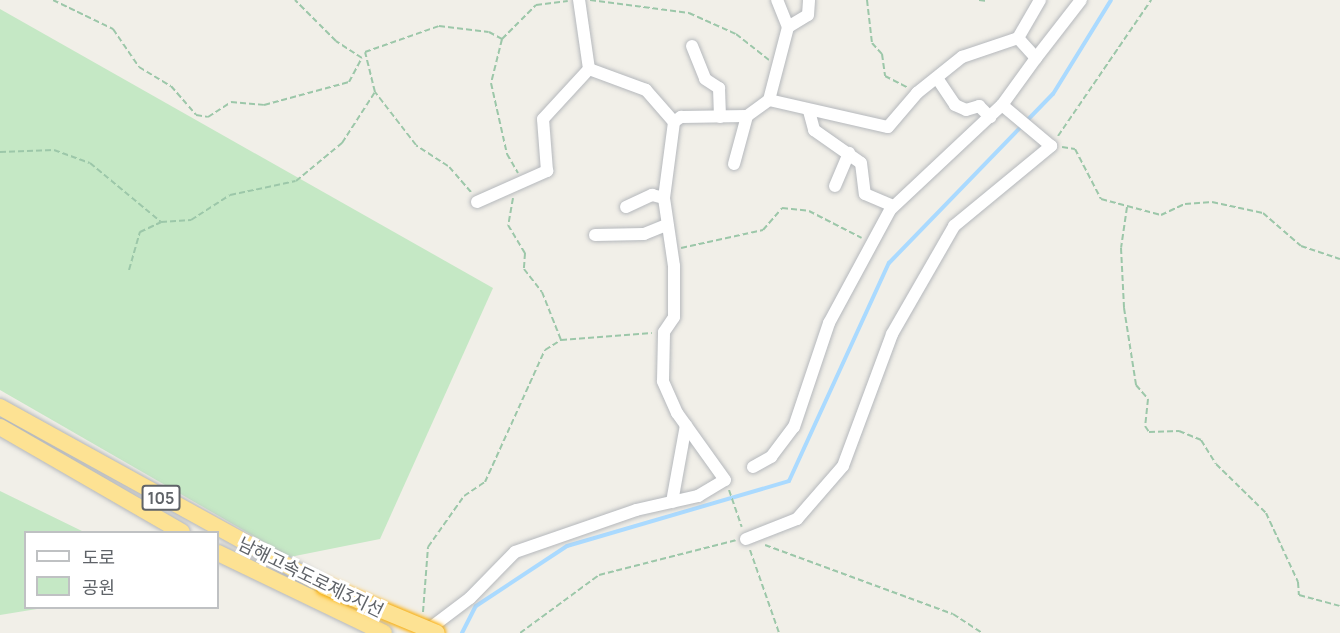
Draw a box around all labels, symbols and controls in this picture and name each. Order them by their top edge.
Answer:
road number: 105 [142,485,180,511]
legend [24,531,219,609]
street label: 남해고속도로제3지선 [235,532,387,622]
text: 도로 [82,545,115,569]
text: 공원 [82,575,115,599]

